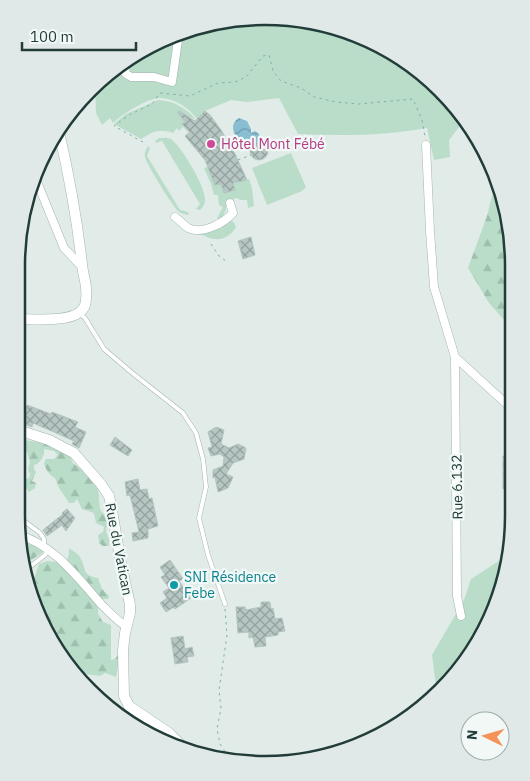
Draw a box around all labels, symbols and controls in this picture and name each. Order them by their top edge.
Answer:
scale bar [22,20,136,52]
text: 100 m [30,27,74,46]
place label: Hôtel Mont Fébé [221,135,325,153]
marker: Hôtel Mont Fébé [205,138,217,150]
street label: Rue 6.132 [447,454,467,520]
street label: Rue du Vatican [101,501,137,597]
place label: SNI Résidence Febe [184,568,276,602]
marker: SNI Résidence Febe [168,579,180,591]
north arrow [460,711,510,761]
text: N [463,729,481,741]

